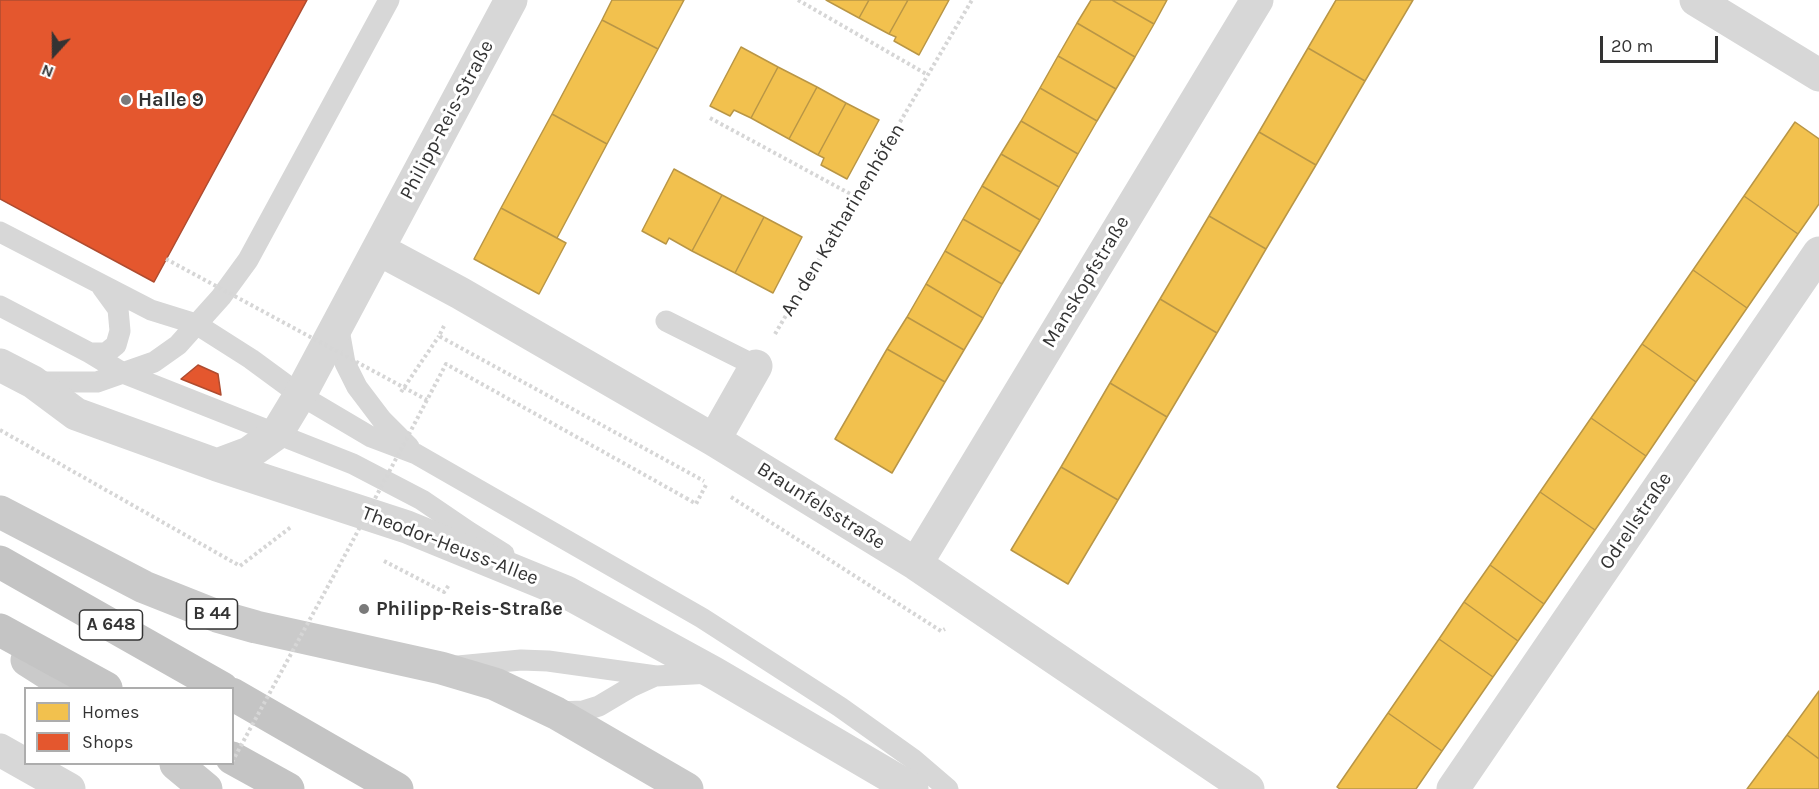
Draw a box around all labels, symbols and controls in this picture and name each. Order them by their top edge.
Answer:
north arrow [24,24,84,84]
scale bar [1603,24,1722,62]
text: 20 m [1611,35,1653,57]
street label: Philipp-Reis-Straße [395,36,499,204]
text: N [39,60,56,82]
place label: Halle 9 [138,88,204,112]
marker: Halle 9 [119,93,133,107]
street label: An den Katharinenhöfen [776,119,910,321]
street label: Manskopfstraße [1037,212,1135,352]
street label: Braunfelsstraße [752,457,890,555]
street label: Odrellstraße [1595,468,1677,574]
street label: Theodor-Heuss-Allee [358,501,542,591]
place label: Philipp-Reis-Straße [376,597,563,621]
road number: B 44 [186,599,238,629]
marker: Philipp-Reis-Straße [357,602,371,616]
road number: A 648 [80,610,142,640]
legend [24,687,234,765]
text: Homes [82,701,139,723]
text: Shops [82,731,134,753]

